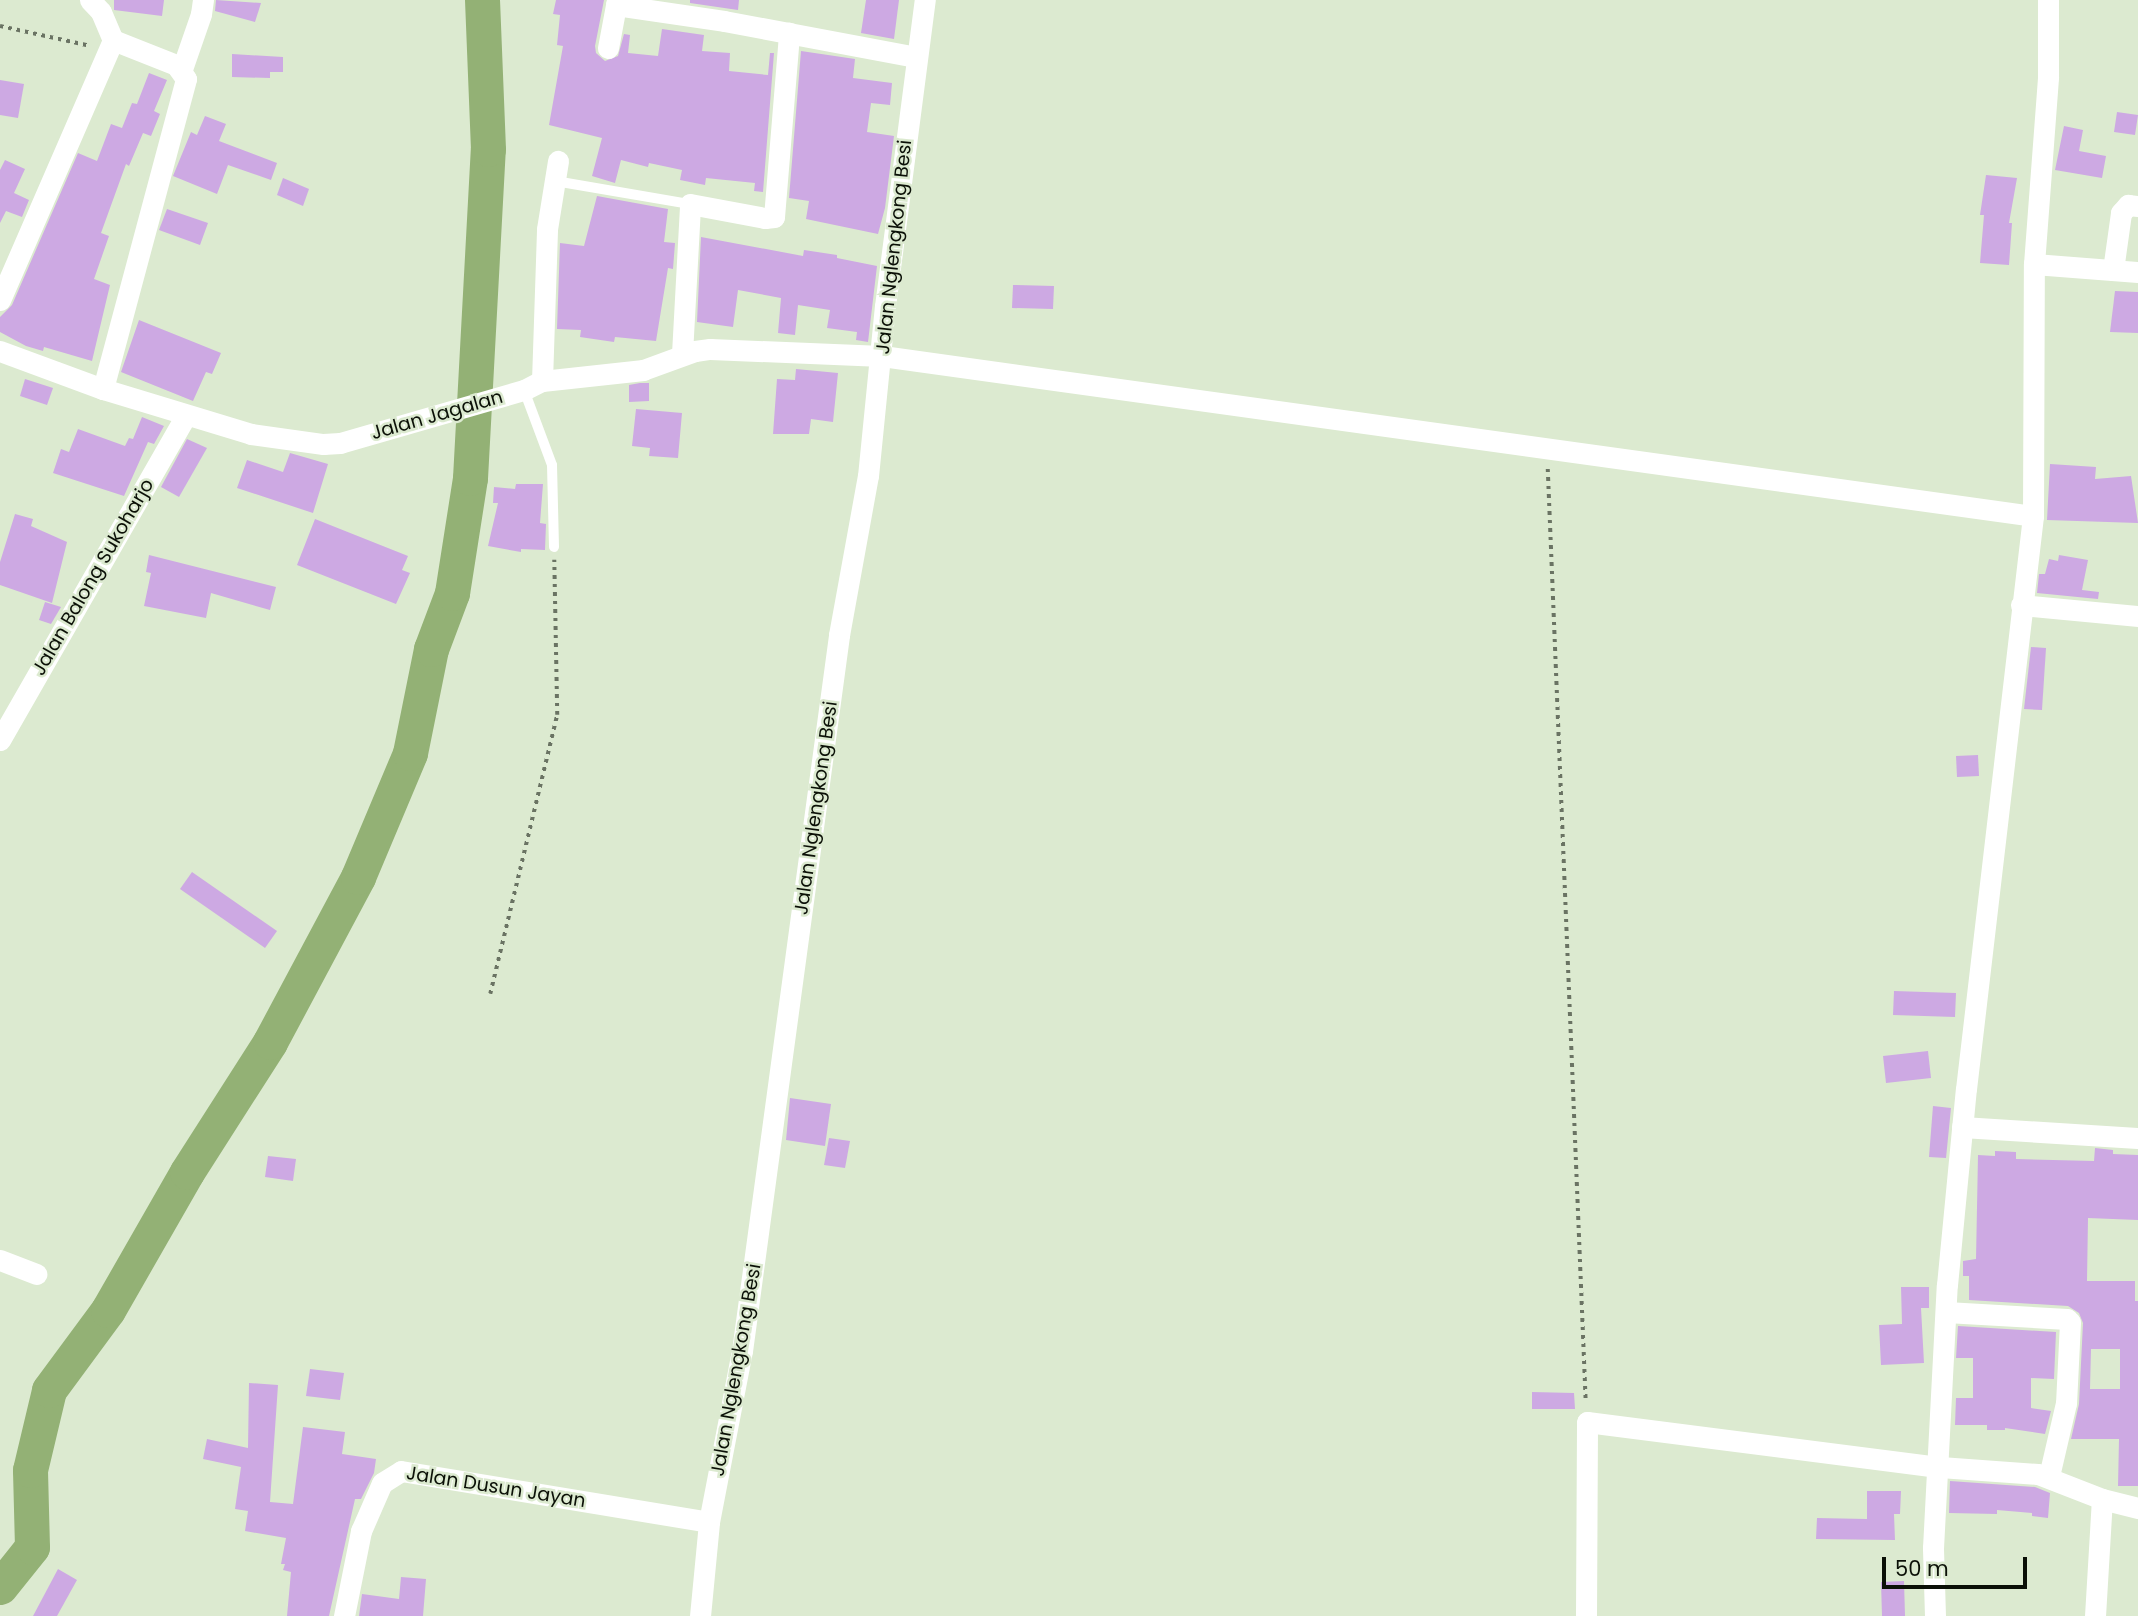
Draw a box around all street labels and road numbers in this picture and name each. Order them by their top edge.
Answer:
street label: Jalan Nglengkong Besi [871,139,917,355]
street label: Jalan Jagalan [369,385,505,445]
street label: Jalan Balong Sukoharjo [27,475,159,679]
street label: Jalan Nglengkong Besi [790,700,842,916]
street label: Jalan Nglengkong Besi [706,1262,766,1478]
street label: Jalan Dusun Jayan [405,1462,587,1512]

